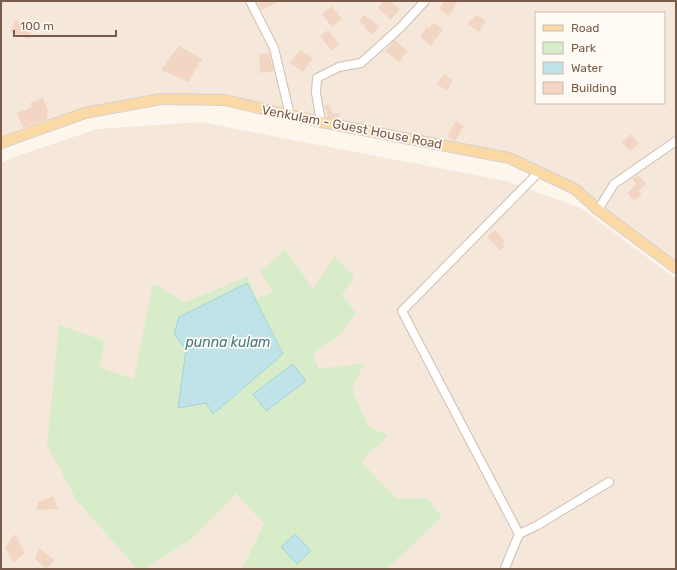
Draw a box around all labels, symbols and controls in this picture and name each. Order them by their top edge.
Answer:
scale bar [14,12,116,38]
legend [535,12,665,104]
text: 100 m [20,19,54,33]
text: Road [571,21,599,35]
text: Park [571,41,597,55]
text: Water [571,61,603,75]
text: Building [571,81,617,95]
street label: Venkulam - Guest House Road [261,102,443,152]
water label: punna kulam [184,334,271,351]

